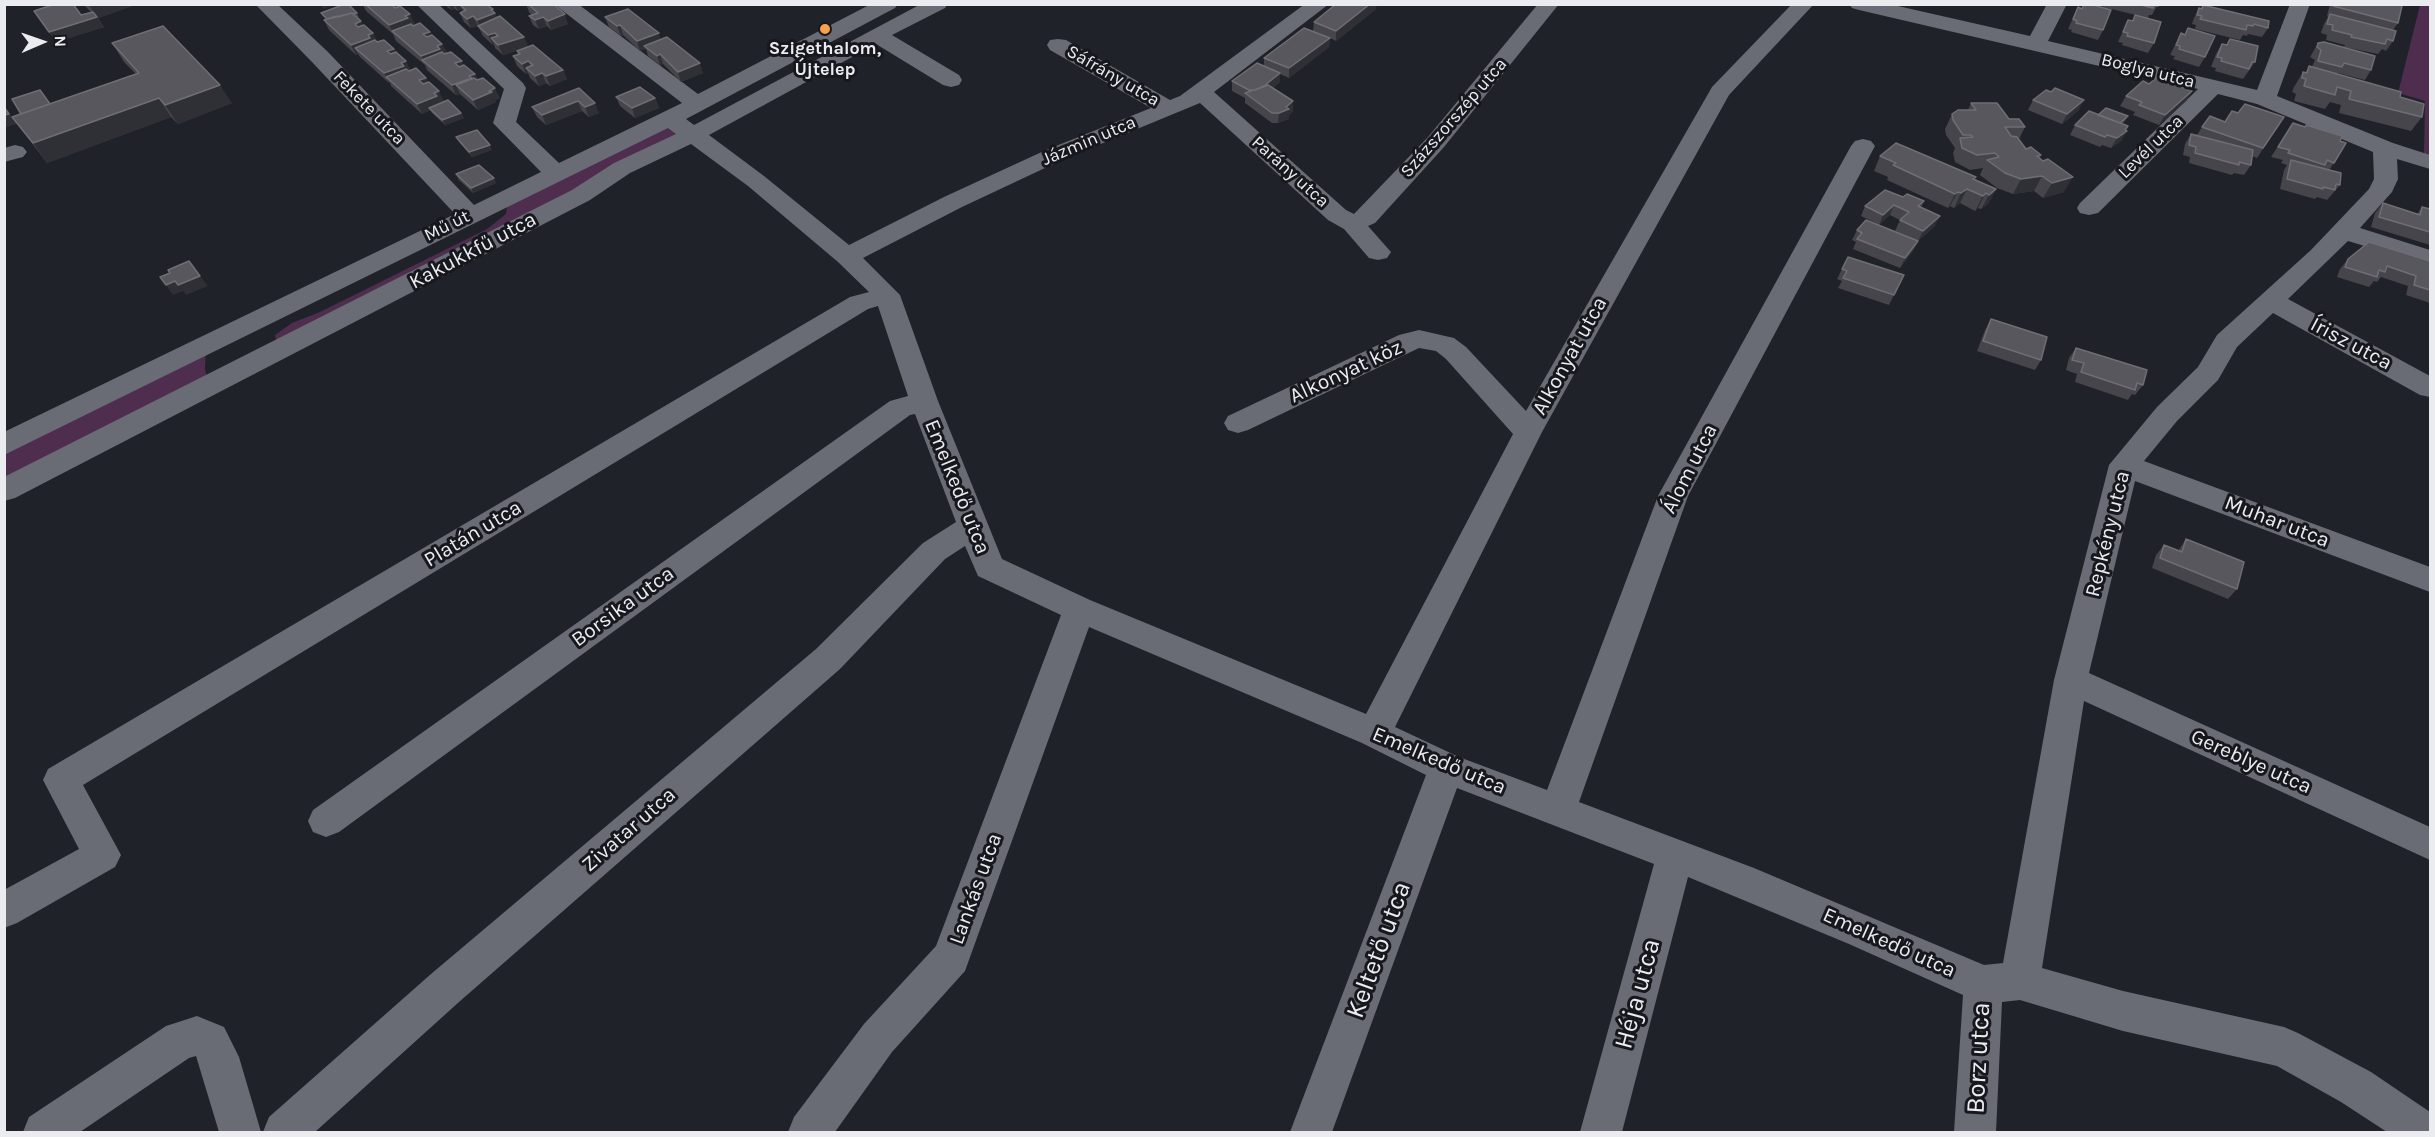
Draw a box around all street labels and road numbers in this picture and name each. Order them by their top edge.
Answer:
street label: Sáfrány utca [1063,41,1163,111]
street label: Boglya utca [2099,49,2197,93]
street label: Százszorszép utca [1396,54,1512,182]
street label: Fekete utca [328,66,410,150]
street label: Levél utca [2114,111,2188,183]
street label: Jázmin utca [1039,112,1139,170]
street label: Parány utca [1247,132,1333,212]
street label: Mű út [421,206,473,246]
street label: Kakukkfű utca [405,207,541,295]
street label: Alkonyat utca [1527,293,1613,419]
street label: Írisz utca [2306,312,2396,376]
street label: Alkonyat köz [1286,335,1406,409]
street label: Emelkedő utca [919,416,995,558]
street label: Álom utca [1657,420,1723,518]
street label: Repkény utca [2080,468,2136,600]
street label: Muhar utca [2221,490,2333,554]
street label: Platán utca [420,495,526,573]
street label: Borsika utca [567,561,679,653]
street label: Emelkedő utca [1368,722,1510,800]
street label: Gereblye utca [2187,724,2315,800]
street label: Zivatar utca [577,782,681,878]
street label: Lankás utca [944,830,1008,948]
street label: Keltető utca [1340,877,1418,1023]
street label: Emelkedő utca [1819,902,1959,984]
street label: Héja utca [1608,936,1668,1052]
street label: Borz utca [1961,1001,1997,1115]

